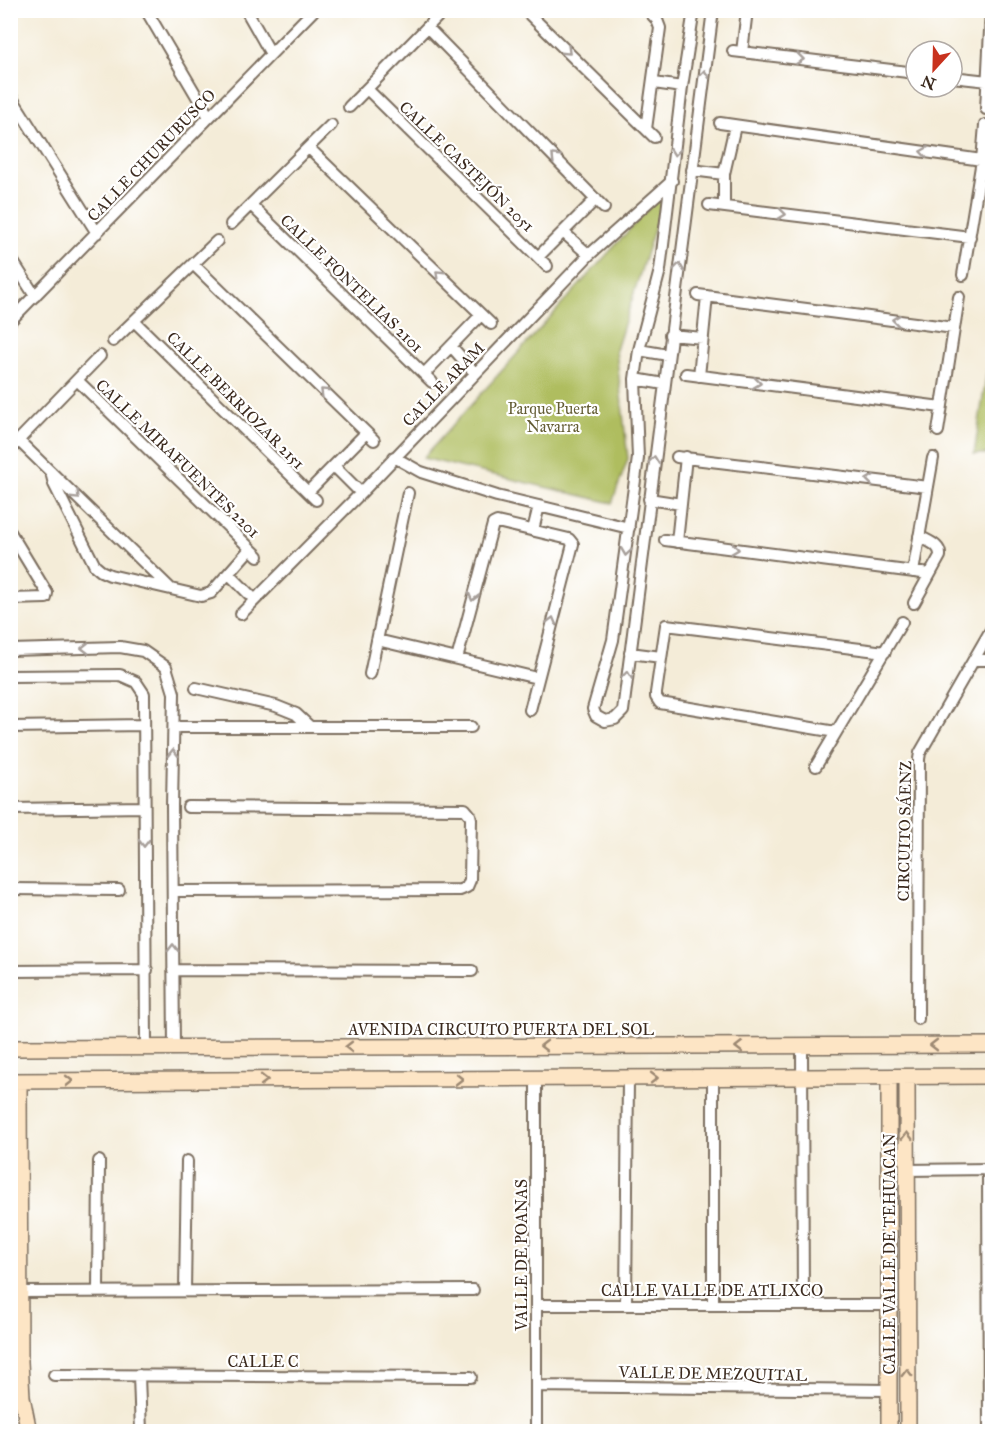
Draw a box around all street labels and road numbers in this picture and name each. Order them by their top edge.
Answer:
street label: CALLE CHURUBUSCO [83,85,219,225]
street label: CALLE CASTEJÓN 2051 [395,96,539,236]
street label: CALLE FONTELIAS 2101 [277,210,427,356]
street label: CALLE BERRIOZAR 2151 [163,328,308,473]
street label: CALLE ARAM [398,338,488,430]
street label: CALLE MIRAFUENTES 2201 [92,375,263,542]
street label: CIRCUITO SÁENZ [893,760,915,902]
street label: AVENIDA CIRCUITO PUERTA DEL SOL [347,1020,654,1039]
street label: CALLE VALLE DE TEHUACAN [880,1133,899,1375]
street label: VALLE DE POANAS [512,1179,531,1332]
street label: CALLE VALLE DE ATLIXCO [601,1281,823,1300]
street label: CALLE C [227,1352,299,1371]
street label: VALLE DE MEZQUITAL [618,1362,808,1385]

